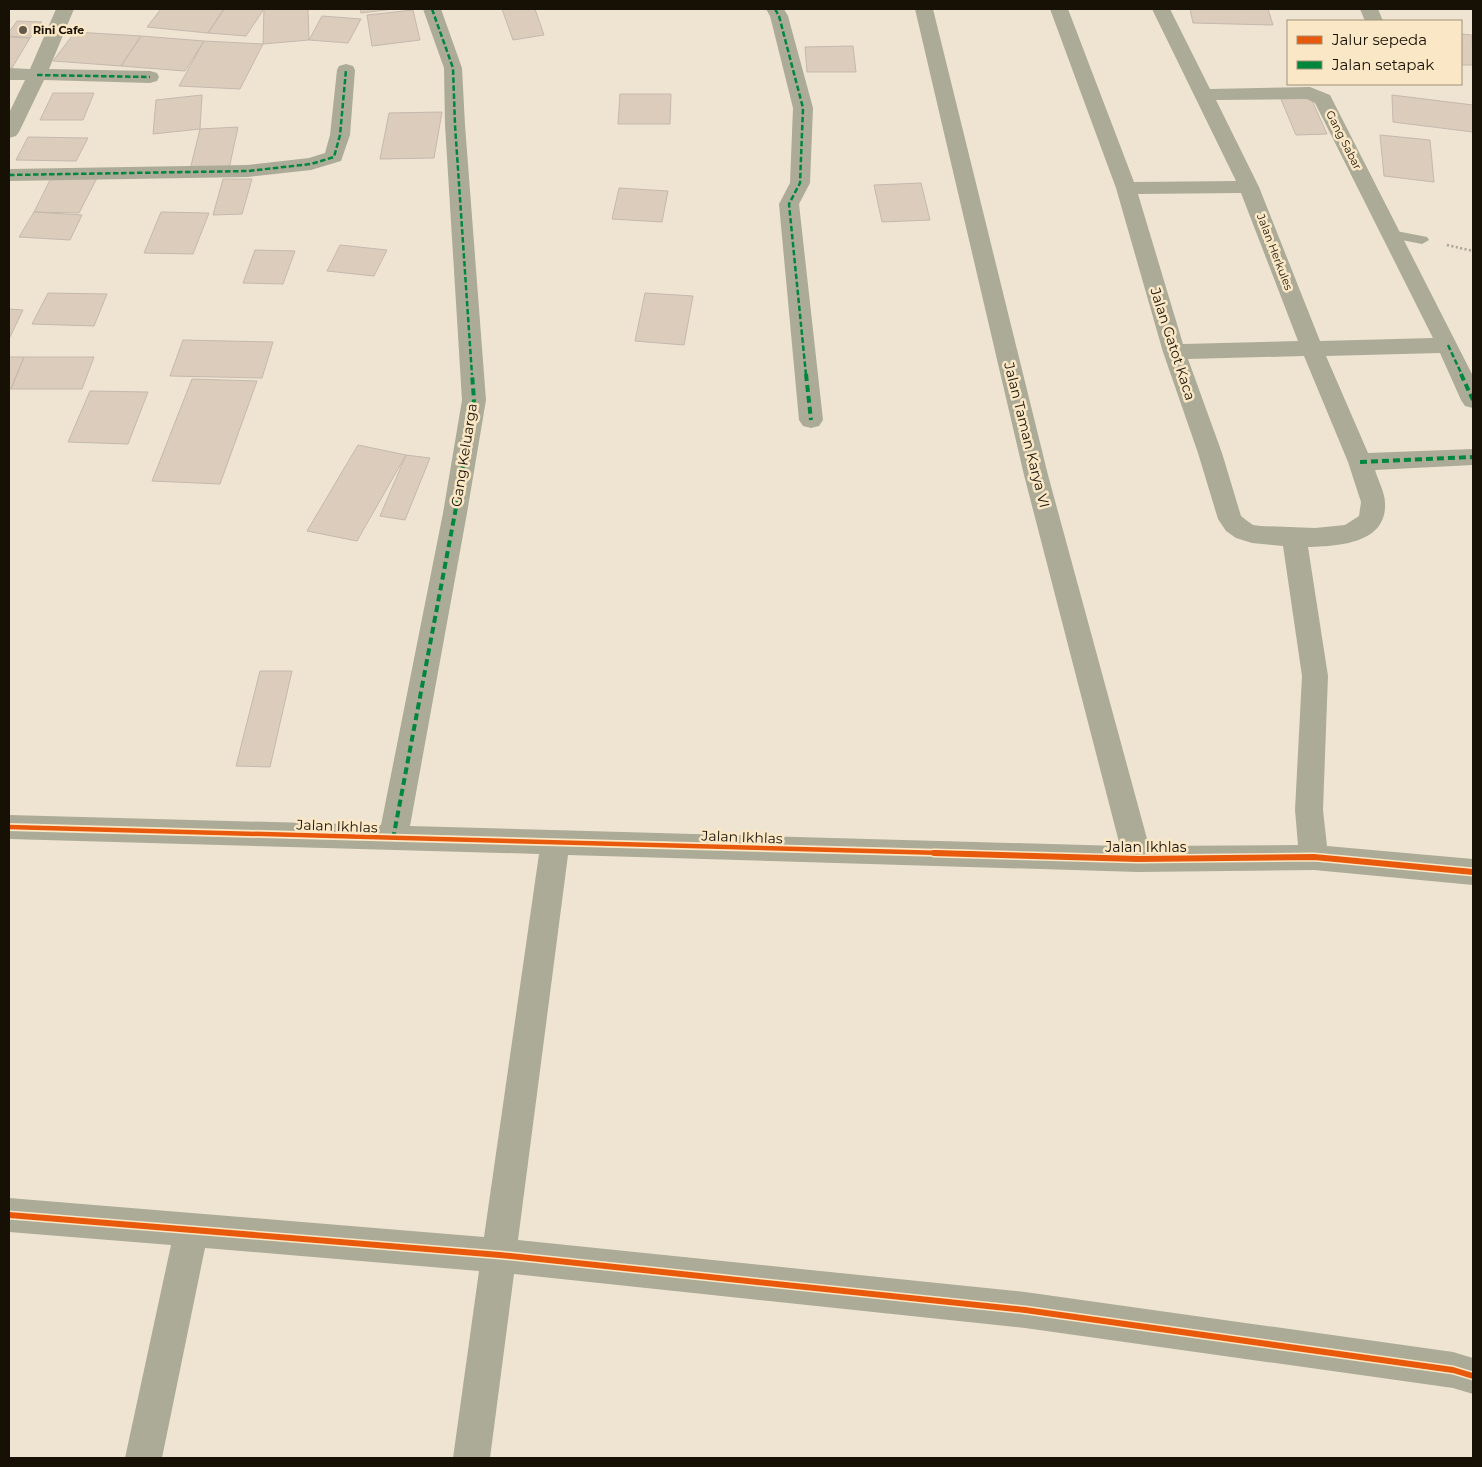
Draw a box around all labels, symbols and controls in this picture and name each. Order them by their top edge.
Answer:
legend [1287,20,1462,85]
place label: Rini Cafe [33,23,84,37]
marker: Rini Cafe [17,24,29,36]
text: Jalur sepeda [1331,30,1427,49]
text: Jalan setapak [1331,55,1434,74]
street label: Gang Sabar [1323,108,1365,172]
street label: Jalan Herkules [1254,211,1296,293]
street label: Jalan Gatot Kaca [1146,285,1200,403]
street label: Jalan Taman Karya VI [1000,359,1054,510]
street label: Gang Keluarga [447,402,481,508]
street label: Jalan Ikhlas [295,816,378,836]
street label: Jalan Ikhlas [700,827,783,847]
street label: Jalan Ikhlas [1104,838,1187,856]

